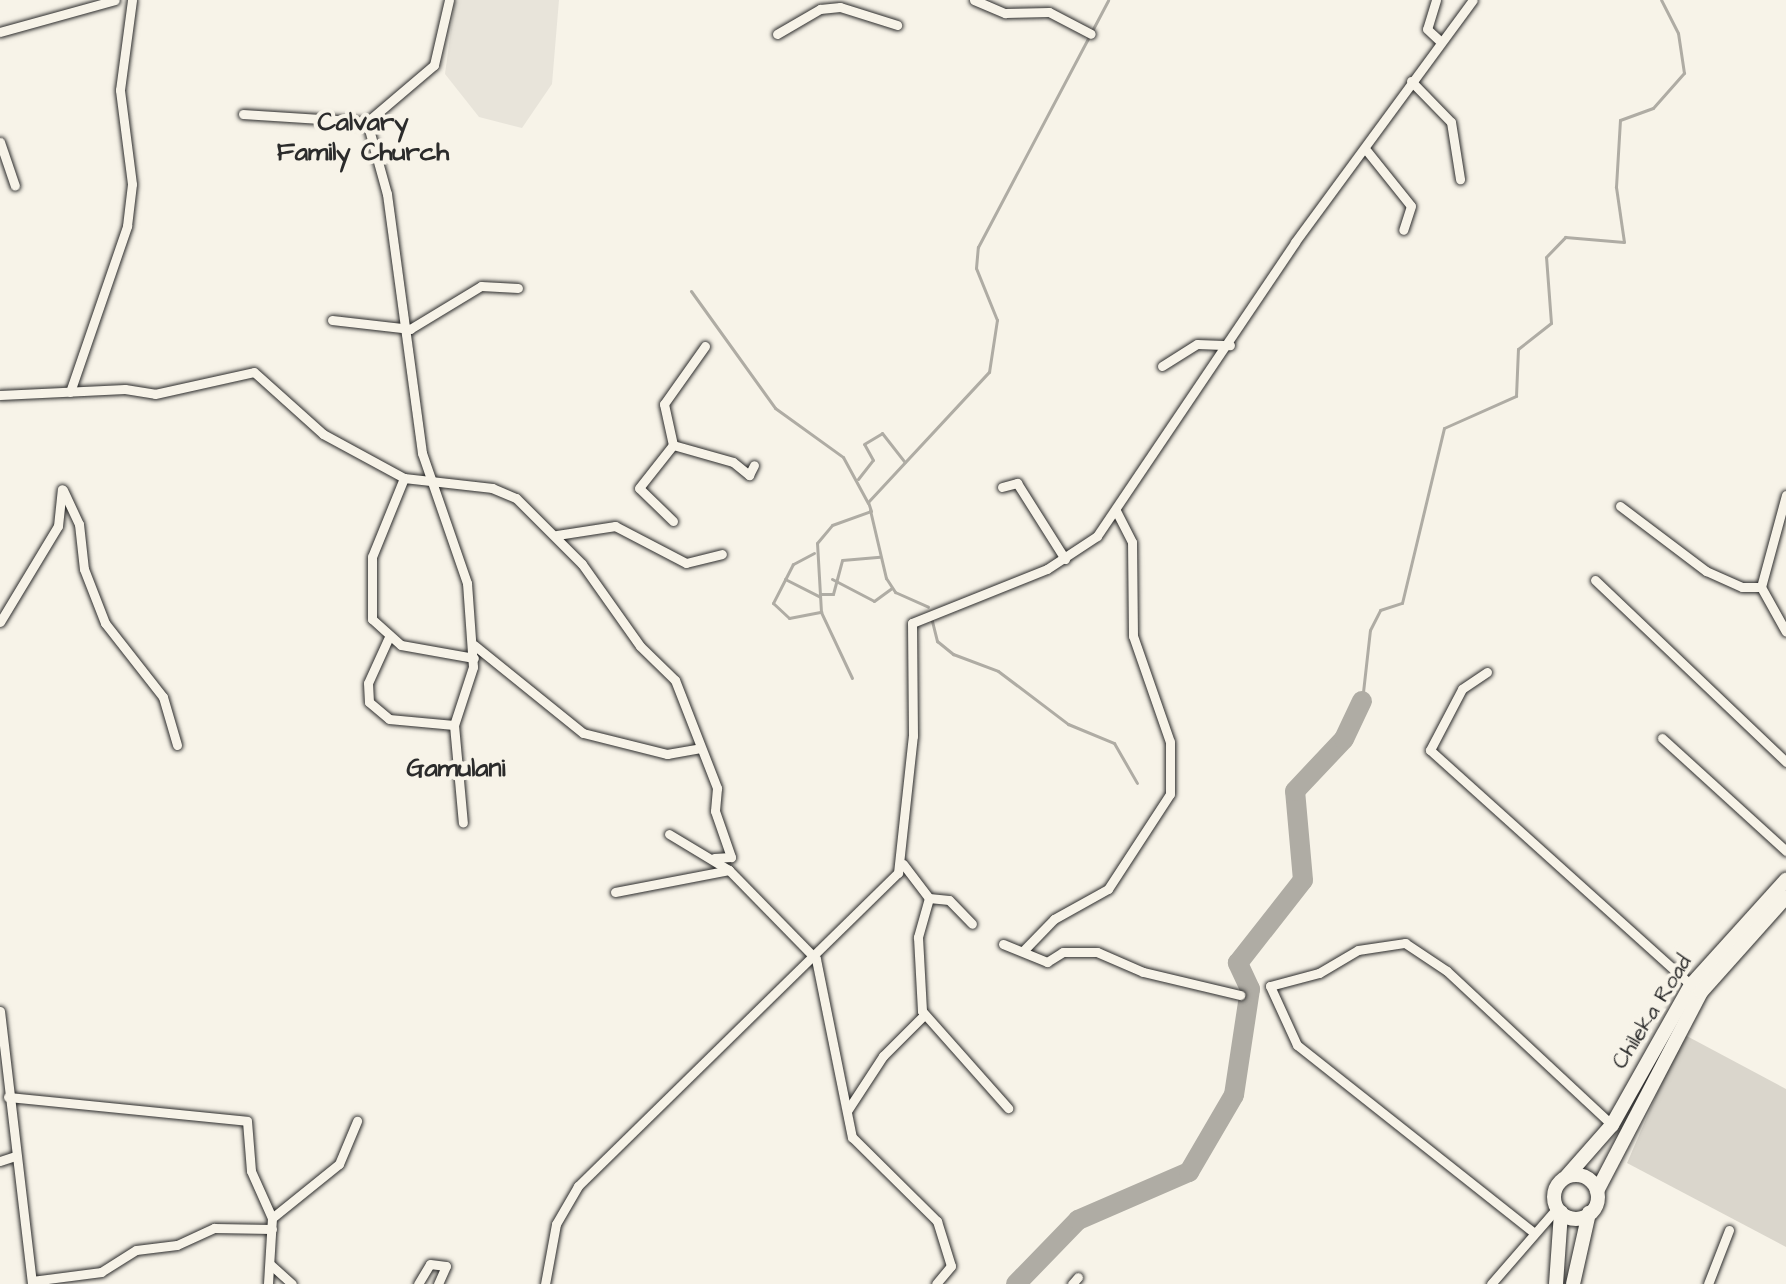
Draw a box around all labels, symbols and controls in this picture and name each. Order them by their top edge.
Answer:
district label: Calvary Family Church [277,107,449,168]
district label: Gamulani [407,753,505,785]
street label: Chileka Road [1607,950,1697,1074]

